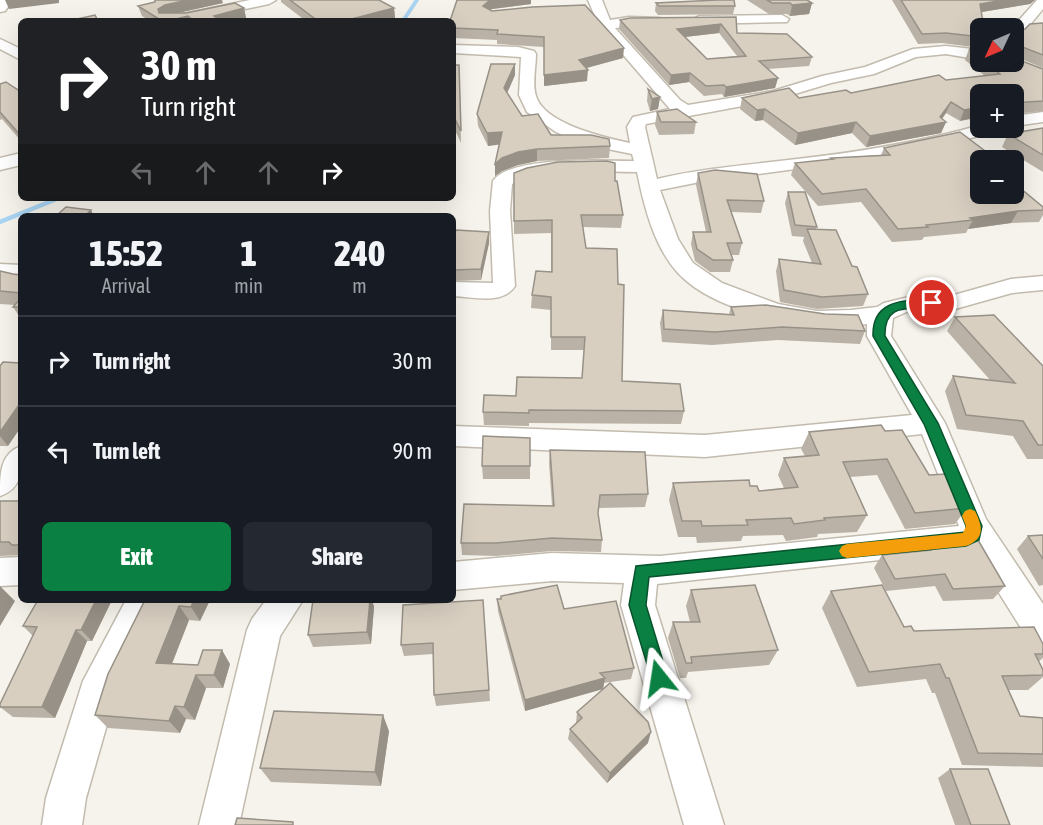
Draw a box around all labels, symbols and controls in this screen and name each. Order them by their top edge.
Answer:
north arrow [970,18,1024,72]
map controls [970,18,1024,204]
text: 30 m [141,41,216,89]
icon: right [42,42,120,120]
button: + [970,84,1024,138]
text: Turn right [141,91,236,122]
button: − [970,150,1024,204]
icon: left [126,156,159,189]
icon: ahead [189,156,222,189]
icon: ahead [252,156,285,189]
icon: right [315,156,348,189]
text: 15:52 [89,232,163,274]
text: 1 [240,232,257,274]
text: 240 [334,232,385,274]
text: Arrival [102,274,151,297]
text: min [234,274,263,297]
text: m [352,274,367,297]
pin [906,277,957,328]
icon: arrive [915,286,948,319]
icon: right [42,345,75,378]
text: Turn right [93,348,170,374]
text: 30 m [392,348,432,374]
icon: left [42,435,75,468]
text: Turn left [93,438,160,464]
text: 90 m [392,438,432,464]
button: Exit [42,522,231,591]
button: Share [243,522,432,591]
position arrow [627,646,691,710]

